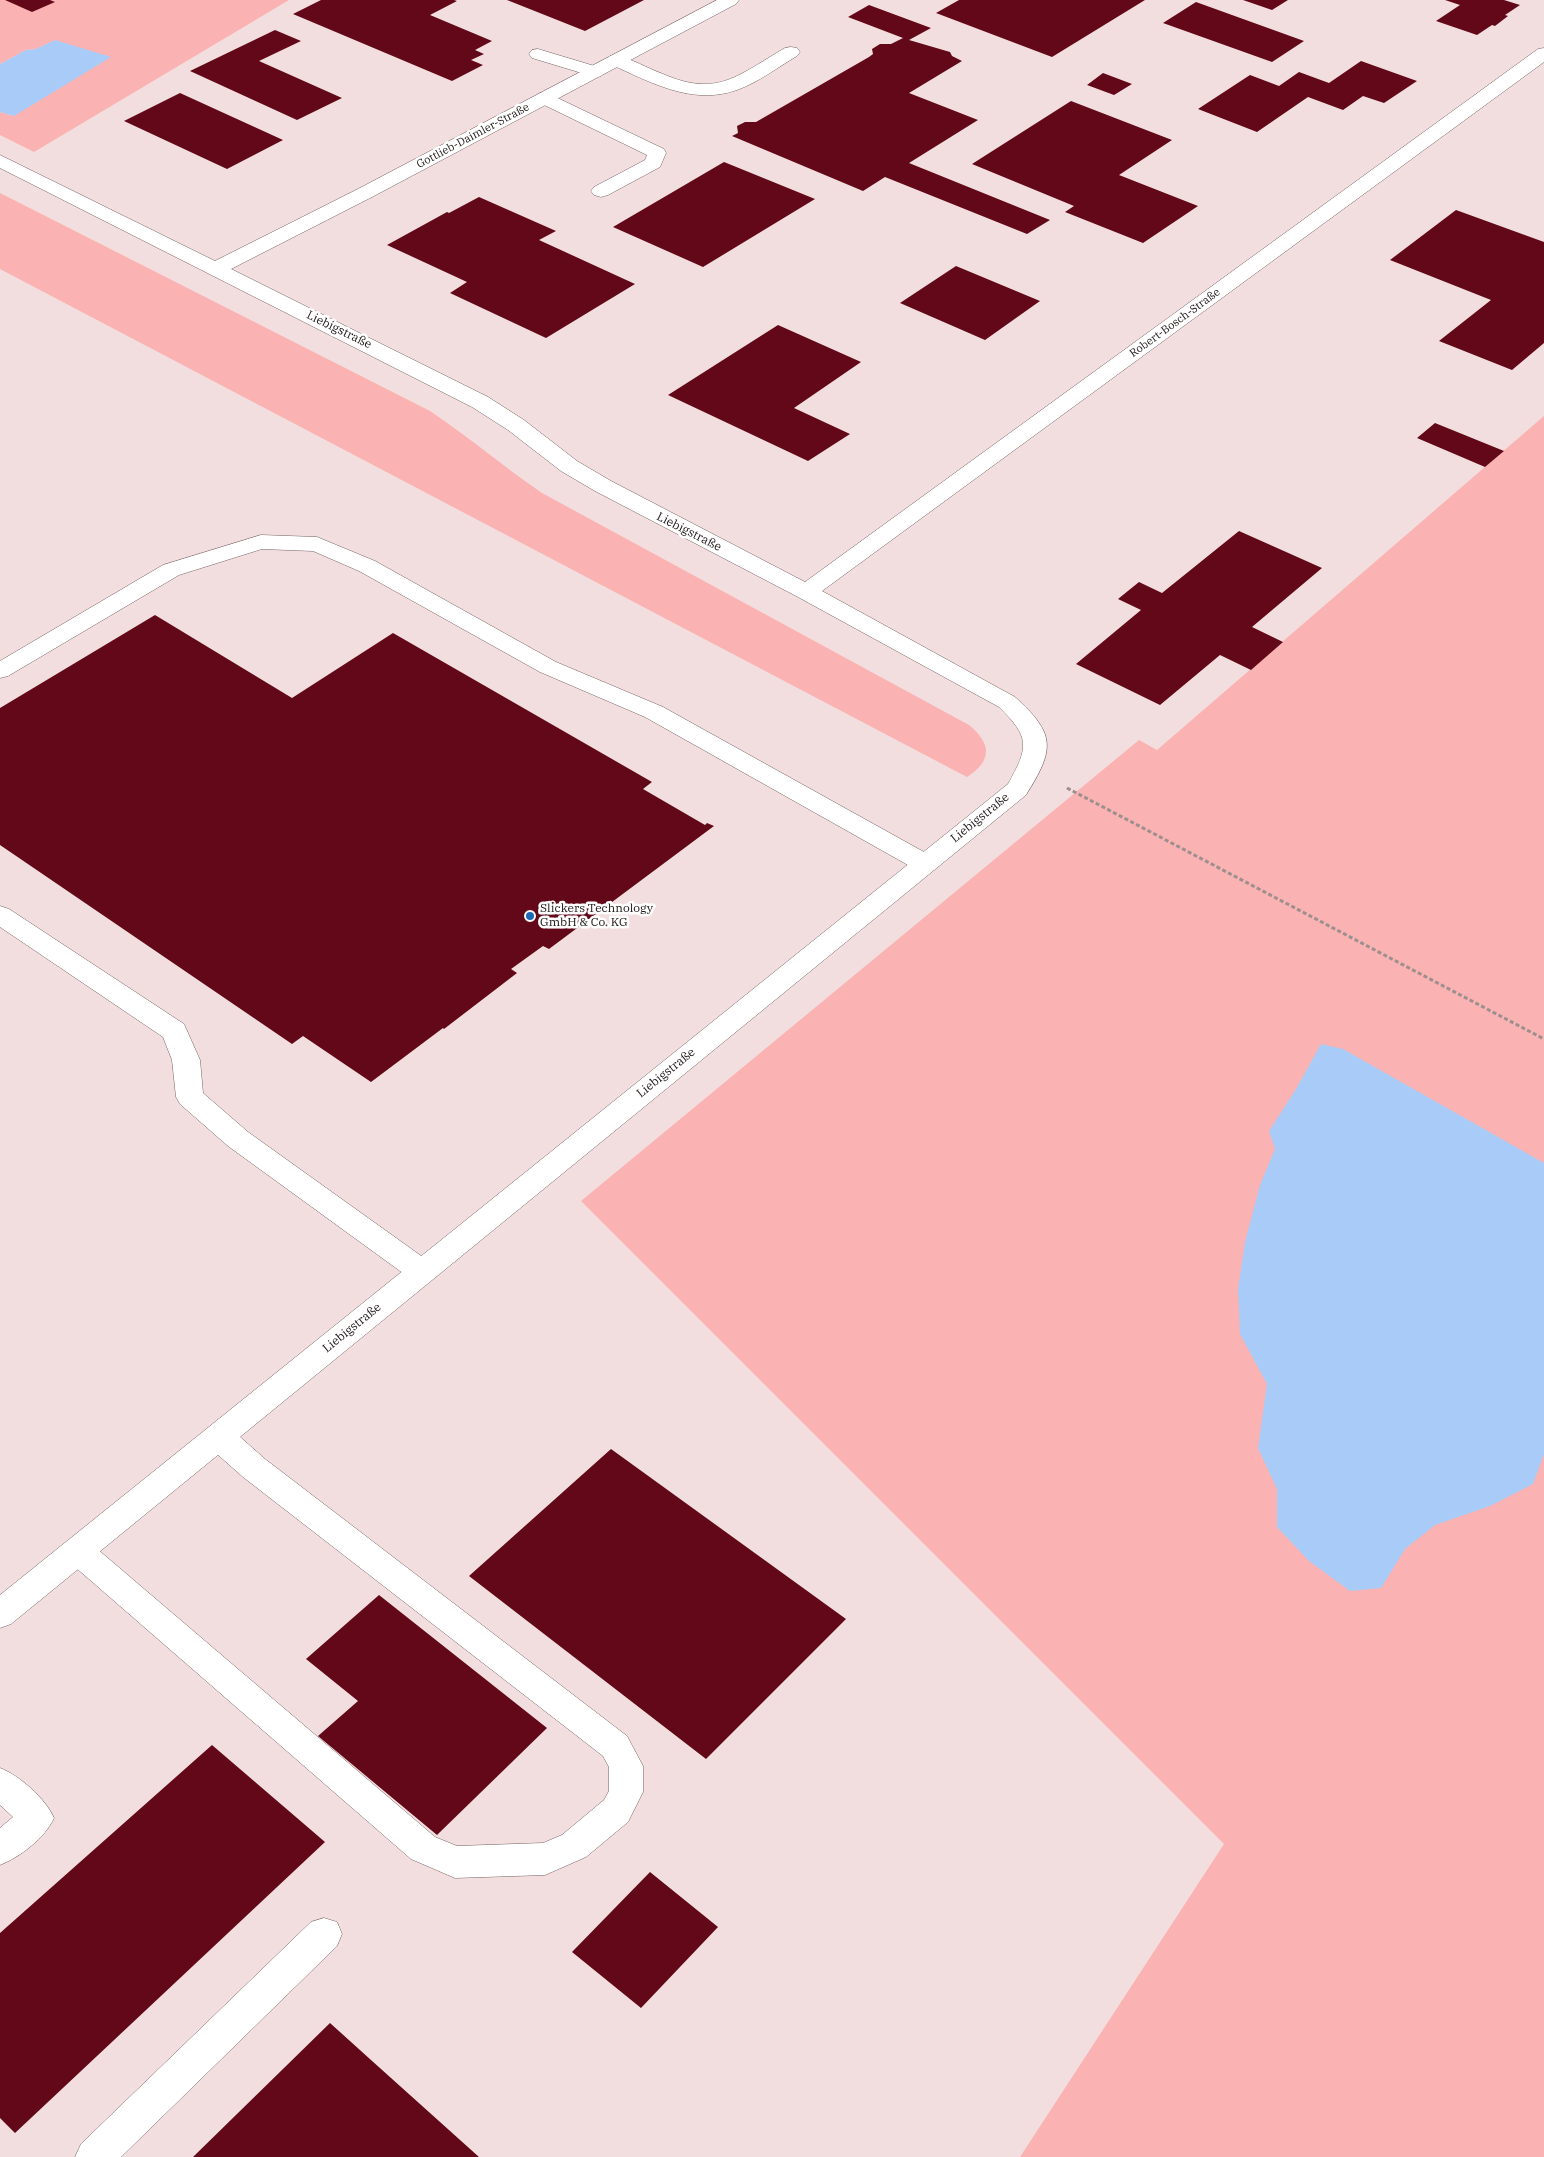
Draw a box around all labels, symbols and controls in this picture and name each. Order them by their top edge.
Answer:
street label: Gottlieb-Daimler-Straße [414,101,532,171]
street label: Robert-Bosch-Straße [1127,286,1223,360]
street label: Liebigstraße [304,308,374,352]
street label: Liebigstraße [654,510,724,554]
street label: Liebigstraße [948,790,1012,846]
place label: Slickers Technology GmbH & Co. KG [540,902,653,930]
marker: Slickers Technology GmbH & Co. KG [524,910,536,922]
street label: Liebigstraße [634,1045,698,1101]
street label: Liebigstraße [320,1300,384,1356]

